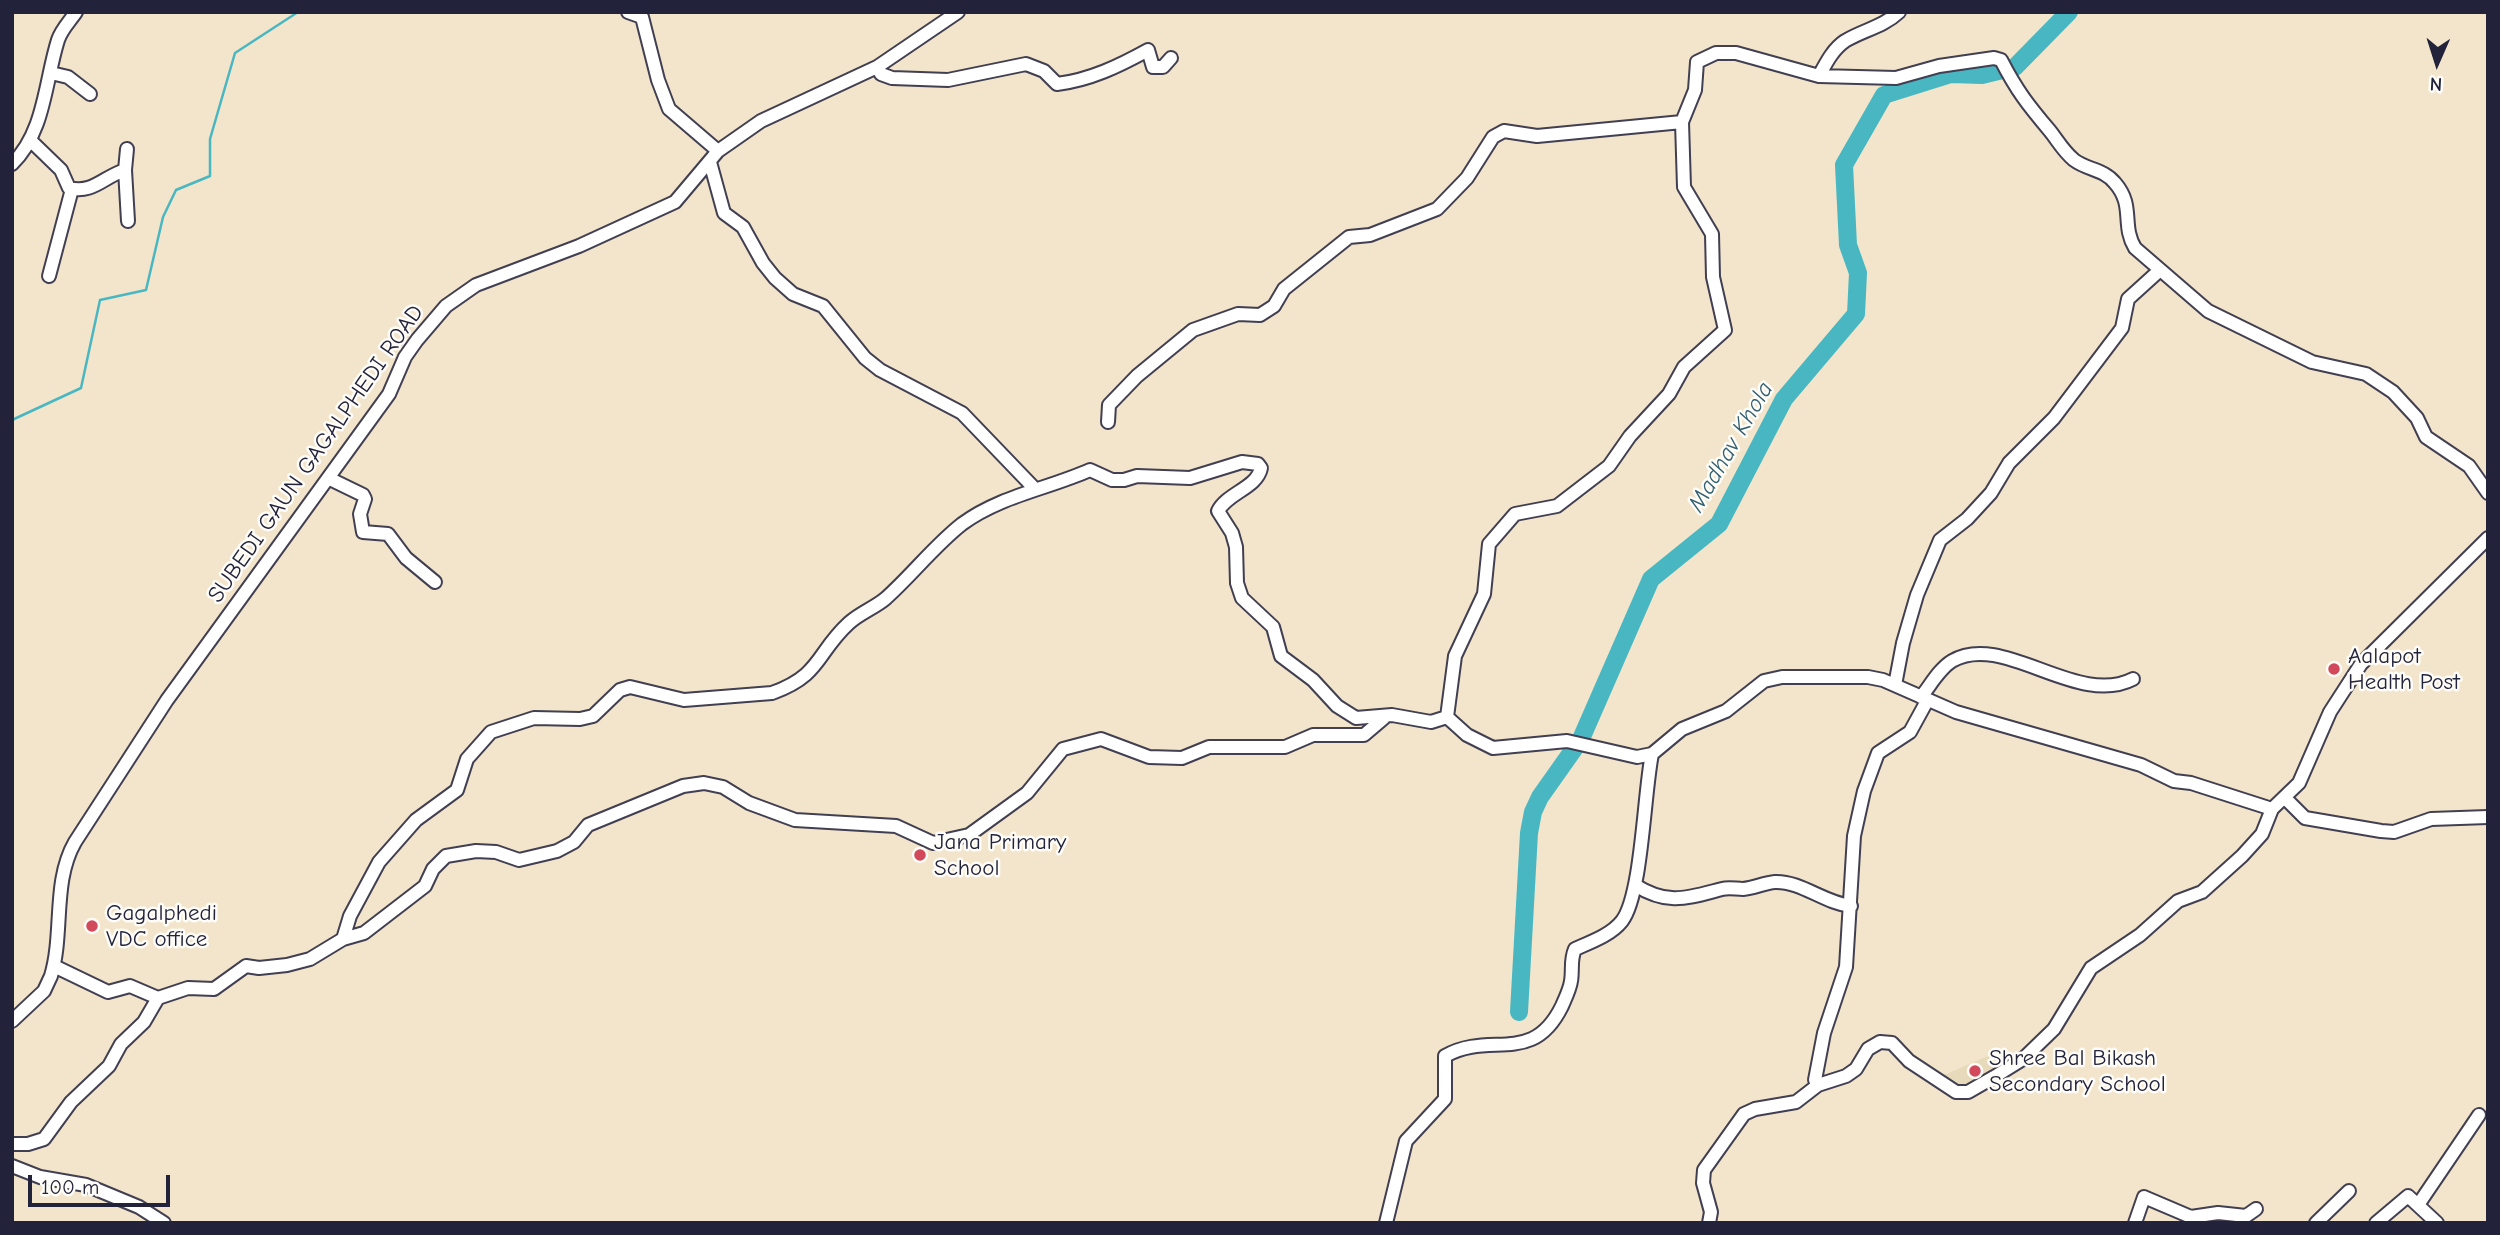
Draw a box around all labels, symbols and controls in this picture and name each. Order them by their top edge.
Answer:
north arrow [2402,28,2472,98]
text: N [2429,73,2443,95]
street label: SUBEDI GAUN GAGALPHEDI ROAD [202,300,430,608]
water label: Madhav Khola [1682,377,1780,517]
place label: Aalapot Health Post [2348,642,2460,696]
marker: Aalapot Health Post [2326,661,2342,677]
place label: Jana Primary School [934,828,1066,882]
marker: Jana Primary School [912,847,928,863]
place label: Gagalphedi VDC office [106,899,217,953]
marker: Gagalphedi VDC office [84,918,100,934]
place label: Shree Bal Bikash Secondary School [1989,1044,2166,1098]
marker: Shree Bal Bikash Secondary School [1967,1063,1983,1079]
scale bar [32,1162,173,1206]
text: 100 m [41,1175,99,1199]

